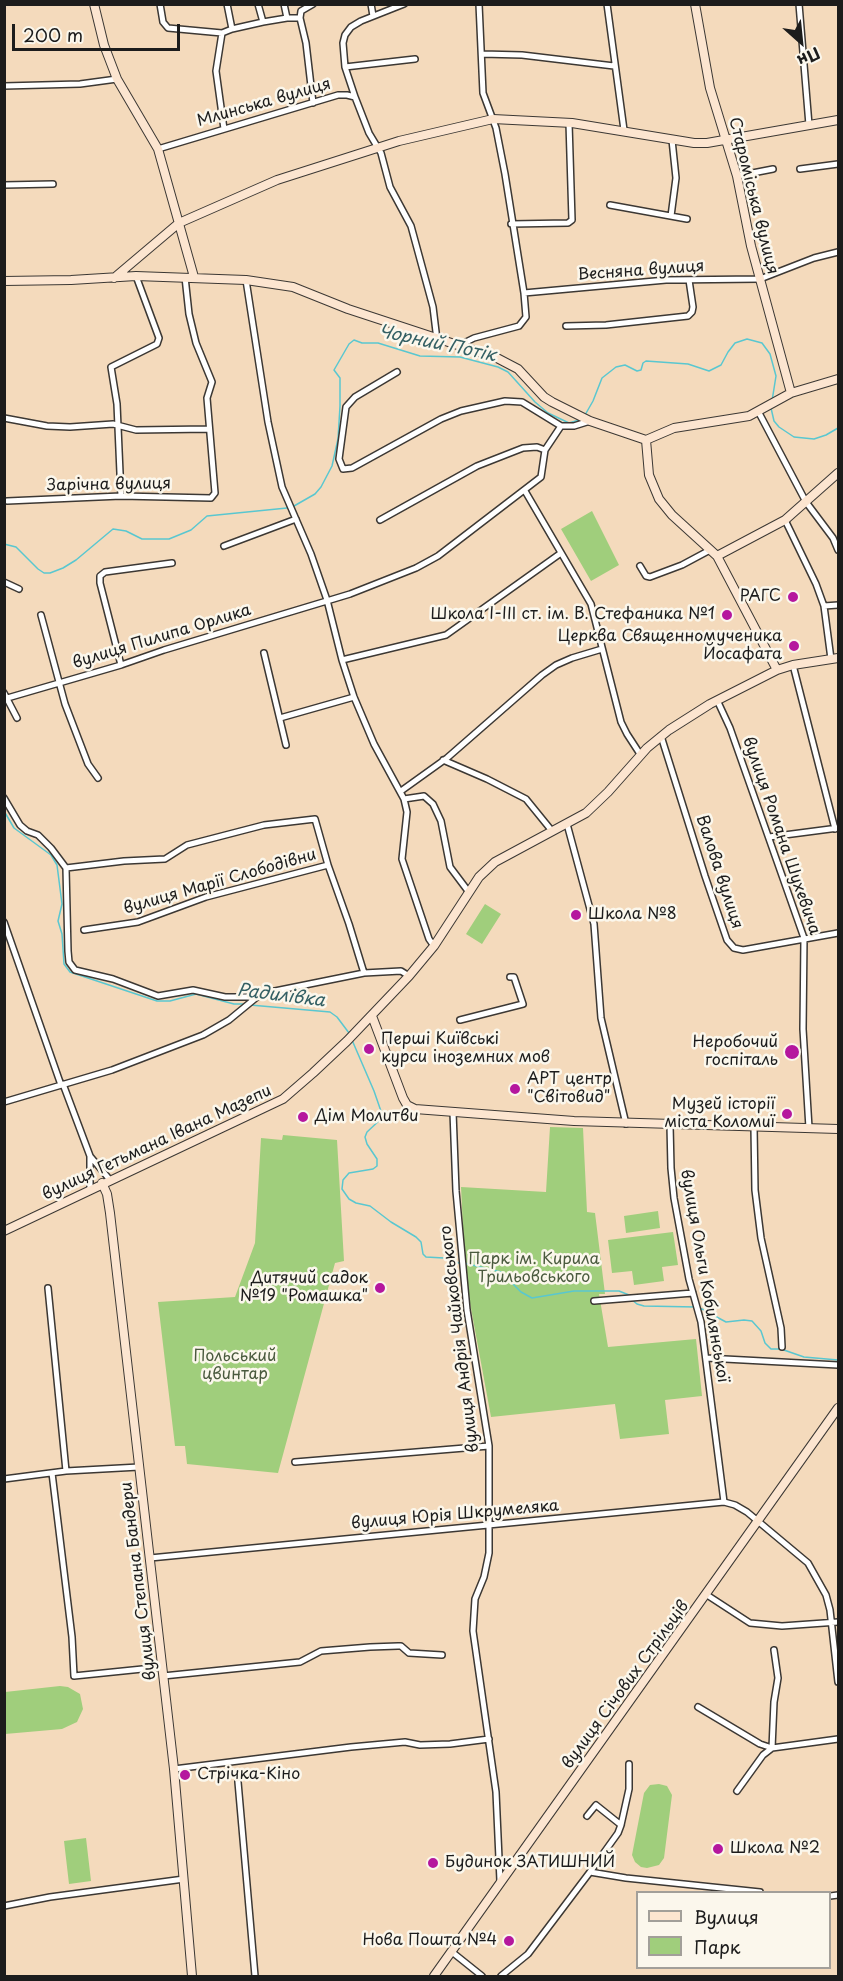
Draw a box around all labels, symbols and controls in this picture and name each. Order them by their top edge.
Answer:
scale bar [15,12,183,50]
north arrow [771,12,831,72]
text: 200 m [23,21,83,48]
text: Пн [793,42,825,74]
street label: Млинська вулиця [195,75,333,131]
street label: Староміська вулиця [724,115,782,277]
street label: Весняна вулиця [577,257,705,285]
water label: Чорний Потік [376,321,498,367]
street label: Зарічна вулиця [47,474,171,496]
place label: РАГС [740,587,781,607]
marker: РАГС [786,590,800,604]
street label: вулиця Пилипа Орлика [71,601,253,673]
place label: Школа I-III ст. ім. В. Стефаника №1 [430,605,715,625]
marker: Школа I-III ст. ім. В. Стефаника №1 [720,608,734,622]
place label: Церква Священномученика Йосафата [558,627,782,665]
marker: Церква Священномученика Йосафата [787,639,801,653]
street label: вулиця Романа Шухевича [738,734,824,938]
street label: Валова вулиця [692,813,746,931]
street label: вулиця Марії Слободівни [122,845,318,919]
place label: Школа №8 [588,905,677,925]
marker: Школа №8 [569,908,583,922]
water label: Радилівка [236,980,326,1012]
place label: Перші Київські курси іноземних мов [381,1030,550,1068]
place label: Неробочий госпіталь [693,1033,778,1071]
marker: Перші Київські курси іноземних мов [362,1042,376,1056]
marker: Неробочий госпіталь [783,1043,801,1061]
place label: АРТ центр "Світовид" [527,1070,612,1108]
street label: вулиця Гетьмана Івана Мазепи [39,1081,275,1205]
marker: АРТ центр "Світовид" [508,1082,522,1096]
place label: Музей історії міста Коломиї [665,1095,775,1133]
place label: Дім Молитви [315,1107,419,1127]
marker: Музей історії міста Коломиї [780,1107,794,1121]
marker: Дім Молитви [296,1110,310,1124]
street label: вулиця Ольги Кобилянської [676,1168,732,1384]
street label: вулиця Андрія Чайковського [437,1224,483,1454]
park label: Парк ім. Кирила Трильовського [468,1250,600,1288]
place label: Дитячий садок №19 "Ромашка" [240,1269,368,1307]
marker: Дитячий садок №19 "Ромашка" [373,1281,387,1295]
park label: Польський цвинтар [194,1347,276,1385]
street label: вулиця Степана Бандери [117,1481,161,1681]
street label: вулиця Юрія Шкрумеляка [350,1496,560,1534]
street label: вулиця Січових Стрільців [559,1597,693,1773]
place label: Стрічка-Кіно [197,1765,300,1785]
marker: Стрічка-Кіно [178,1768,192,1782]
place label: Школа №2 [730,1839,820,1859]
marker: Школа №2 [711,1842,725,1856]
place label: Будинок ЗАТИШНИЙ [445,1853,615,1873]
marker: Будинок ЗАТИШНИЙ [426,1856,440,1870]
legend [636,1891,831,1969]
text: Вулиця [694,1903,759,1930]
place label: Нова Пошта №4 [362,1931,497,1951]
text: Парк [694,1933,740,1960]
marker: Нова Пошта №4 [502,1934,516,1948]

